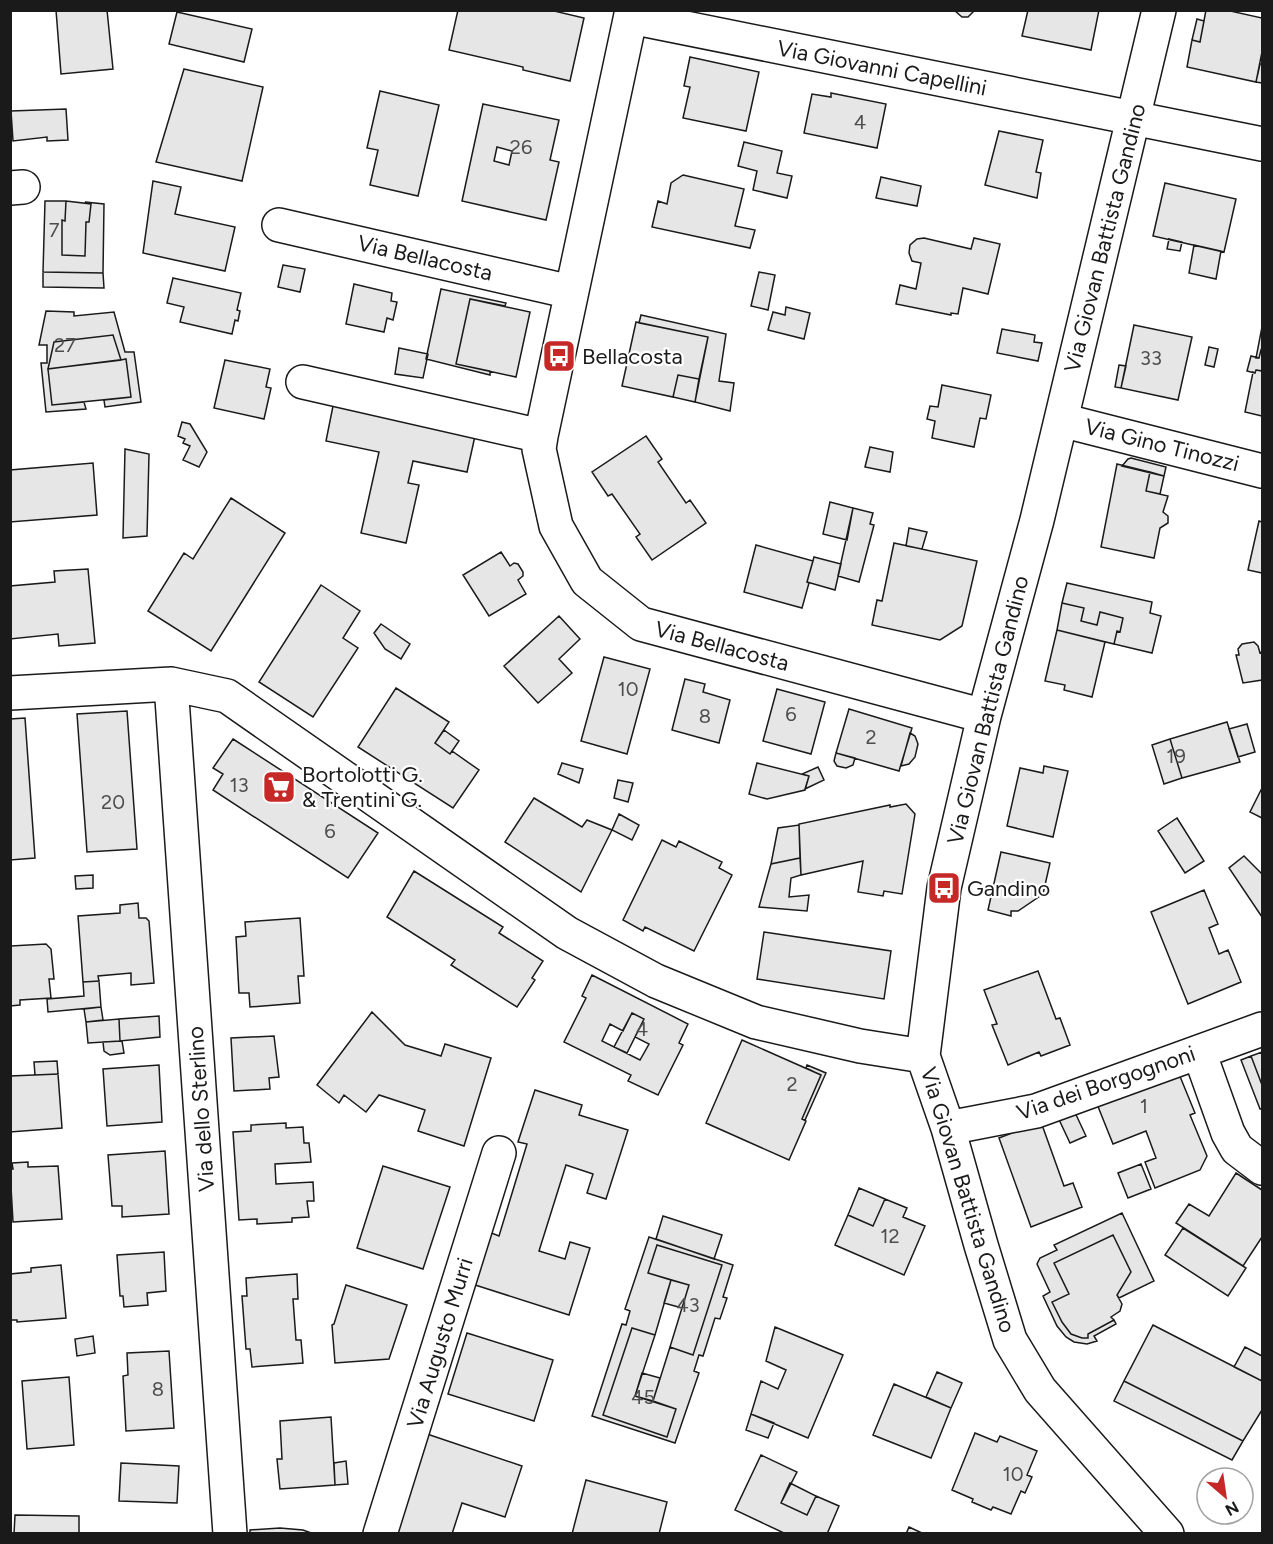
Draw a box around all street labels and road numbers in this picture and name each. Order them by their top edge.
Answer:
street label: Via Giovanni Capellini [775,34,989,102]
street label: Via Giovan Battista Gandino [1058,101,1152,375]
street label: Via Bellacosta [355,229,495,287]
street label: Via Gino Tinozzi [1082,413,1242,477]
street label: Via Giovan Battista Gandino [941,573,1035,847]
street label: Via Bellacosta [652,615,792,677]
street label: Via dello Sterlino [182,1025,220,1193]
street label: Via dei Borgognoni [1013,1040,1199,1126]
street label: Via Giovan Battista Gandino [915,1064,1021,1336]
street label: Via Augusto Murri [401,1254,479,1432]

